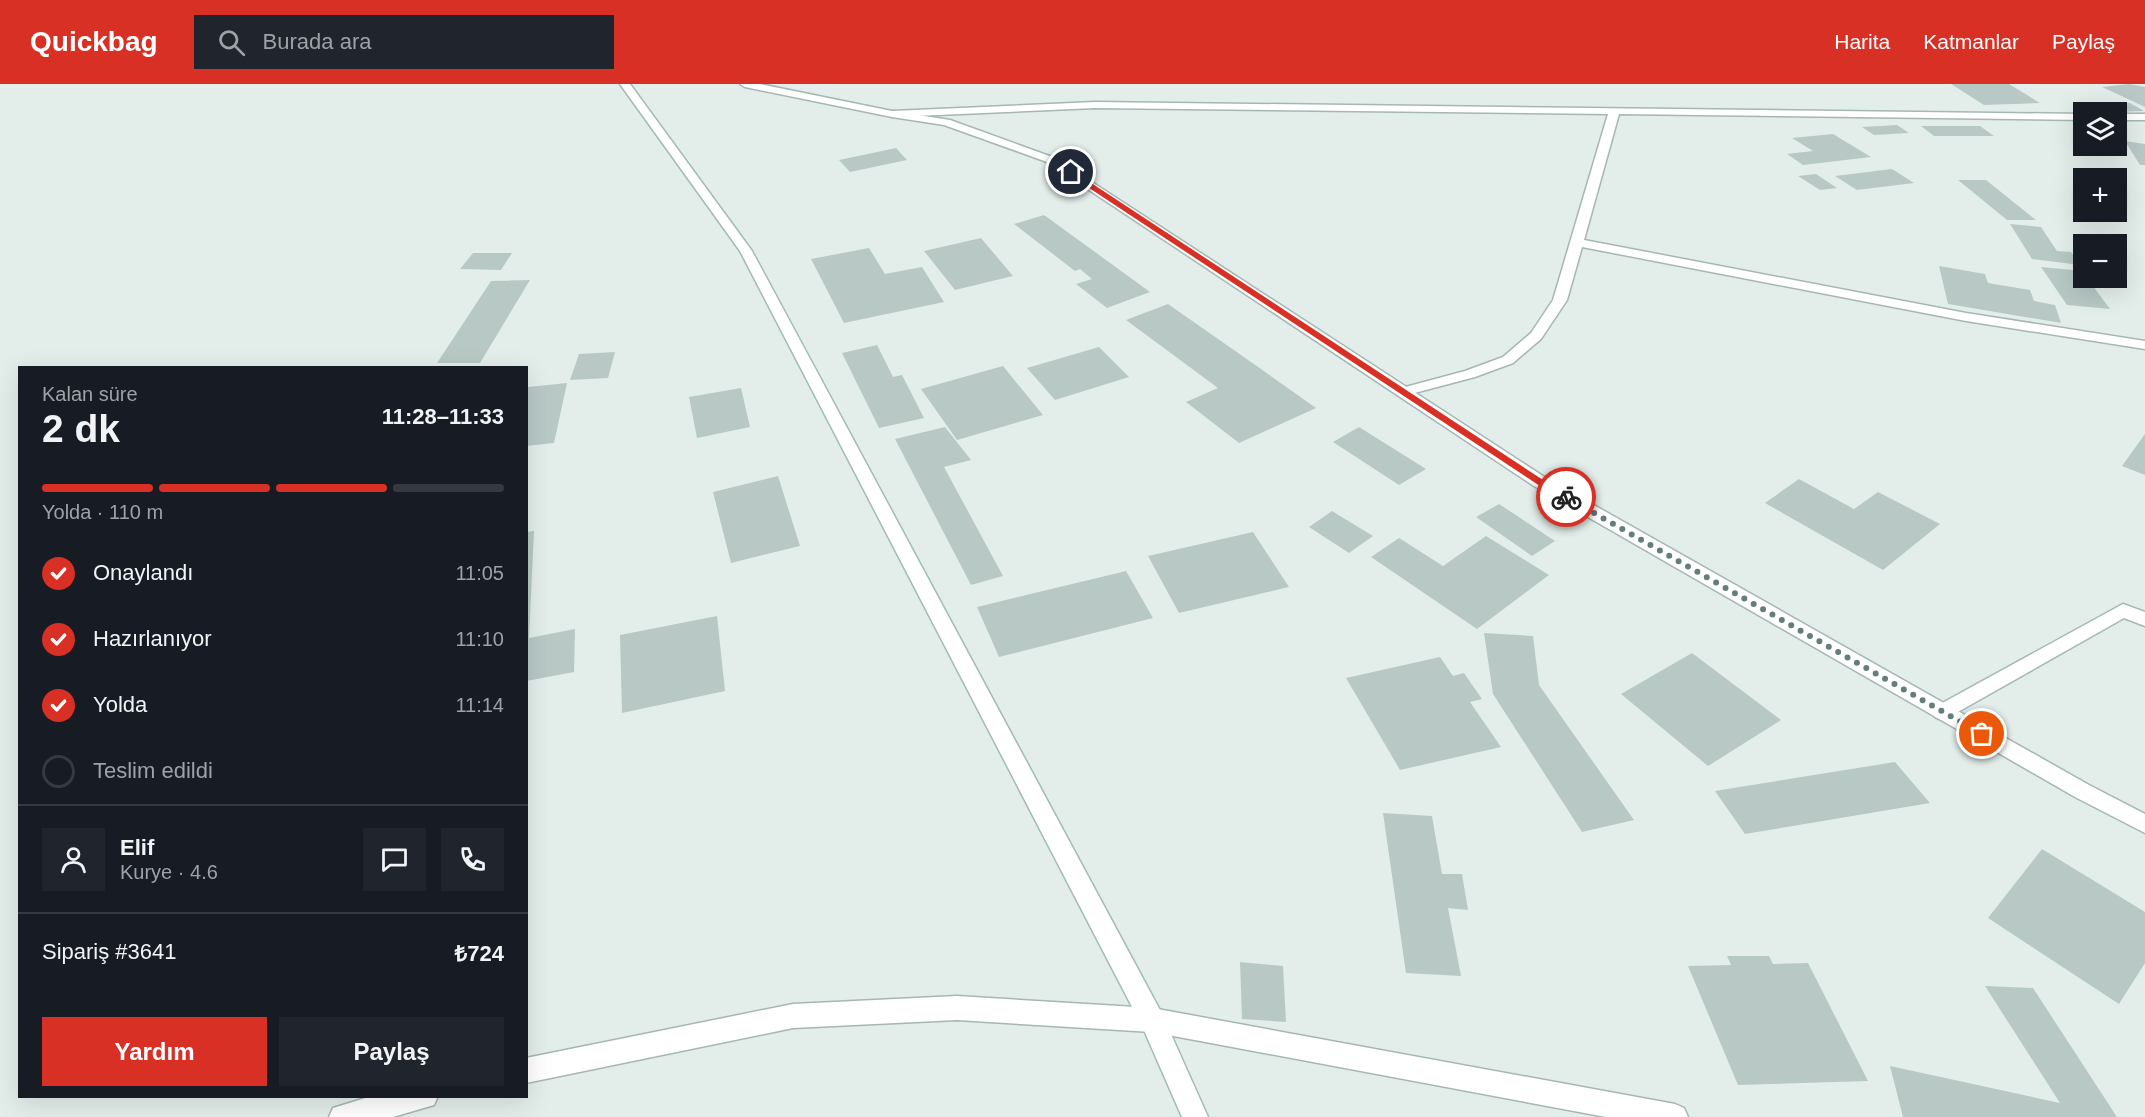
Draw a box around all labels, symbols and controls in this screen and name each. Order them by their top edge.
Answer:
search box [194,15,614,69]
text: Quickbag [30,26,158,57]
icon: search [215,26,248,59]
text: Burada ara [263,29,371,54]
text: Harita [1834,30,1890,53]
text: Katmanlar [1923,30,2019,53]
text: Paylaş [2052,30,2115,53]
map controls [2073,102,2127,288]
button: layers [2073,102,2127,156]
pin [1045,146,1096,197]
icon: home [1054,155,1087,188]
button: + [2073,168,2127,222]
button: − [2073,234,2127,288]
text: Kalan süre [42,383,138,405]
text: 11:28–11:33 [382,404,504,429]
text: 2 dk [42,407,120,450]
courier [1536,467,1596,527]
icon: bike [1550,481,1583,514]
text: Yolda · 110 m [42,501,163,523]
icon: check [42,557,75,590]
text: Onaylandı [93,560,193,585]
text: 11:05 [455,562,504,584]
icon: check [42,623,75,656]
text: Hazırlanıyor [93,626,212,651]
text: 11:10 [455,628,504,650]
icon: check [42,689,75,722]
text: Yolda [93,692,147,717]
text: 11:14 [455,694,504,716]
pin [1956,708,2007,759]
icon: bag [1965,717,1998,750]
text: Teslim edildi [93,758,213,783]
button: person [42,828,105,891]
button: chat [363,828,426,891]
button: phone [441,828,504,891]
text: Elif [120,835,154,860]
text: Kurye · 4.6 [120,861,218,883]
text: Sipariş #3641 [42,939,177,964]
text: ₺724 [455,941,504,966]
button: Yardım [42,1017,267,1086]
button: Paylaş [279,1017,504,1086]

